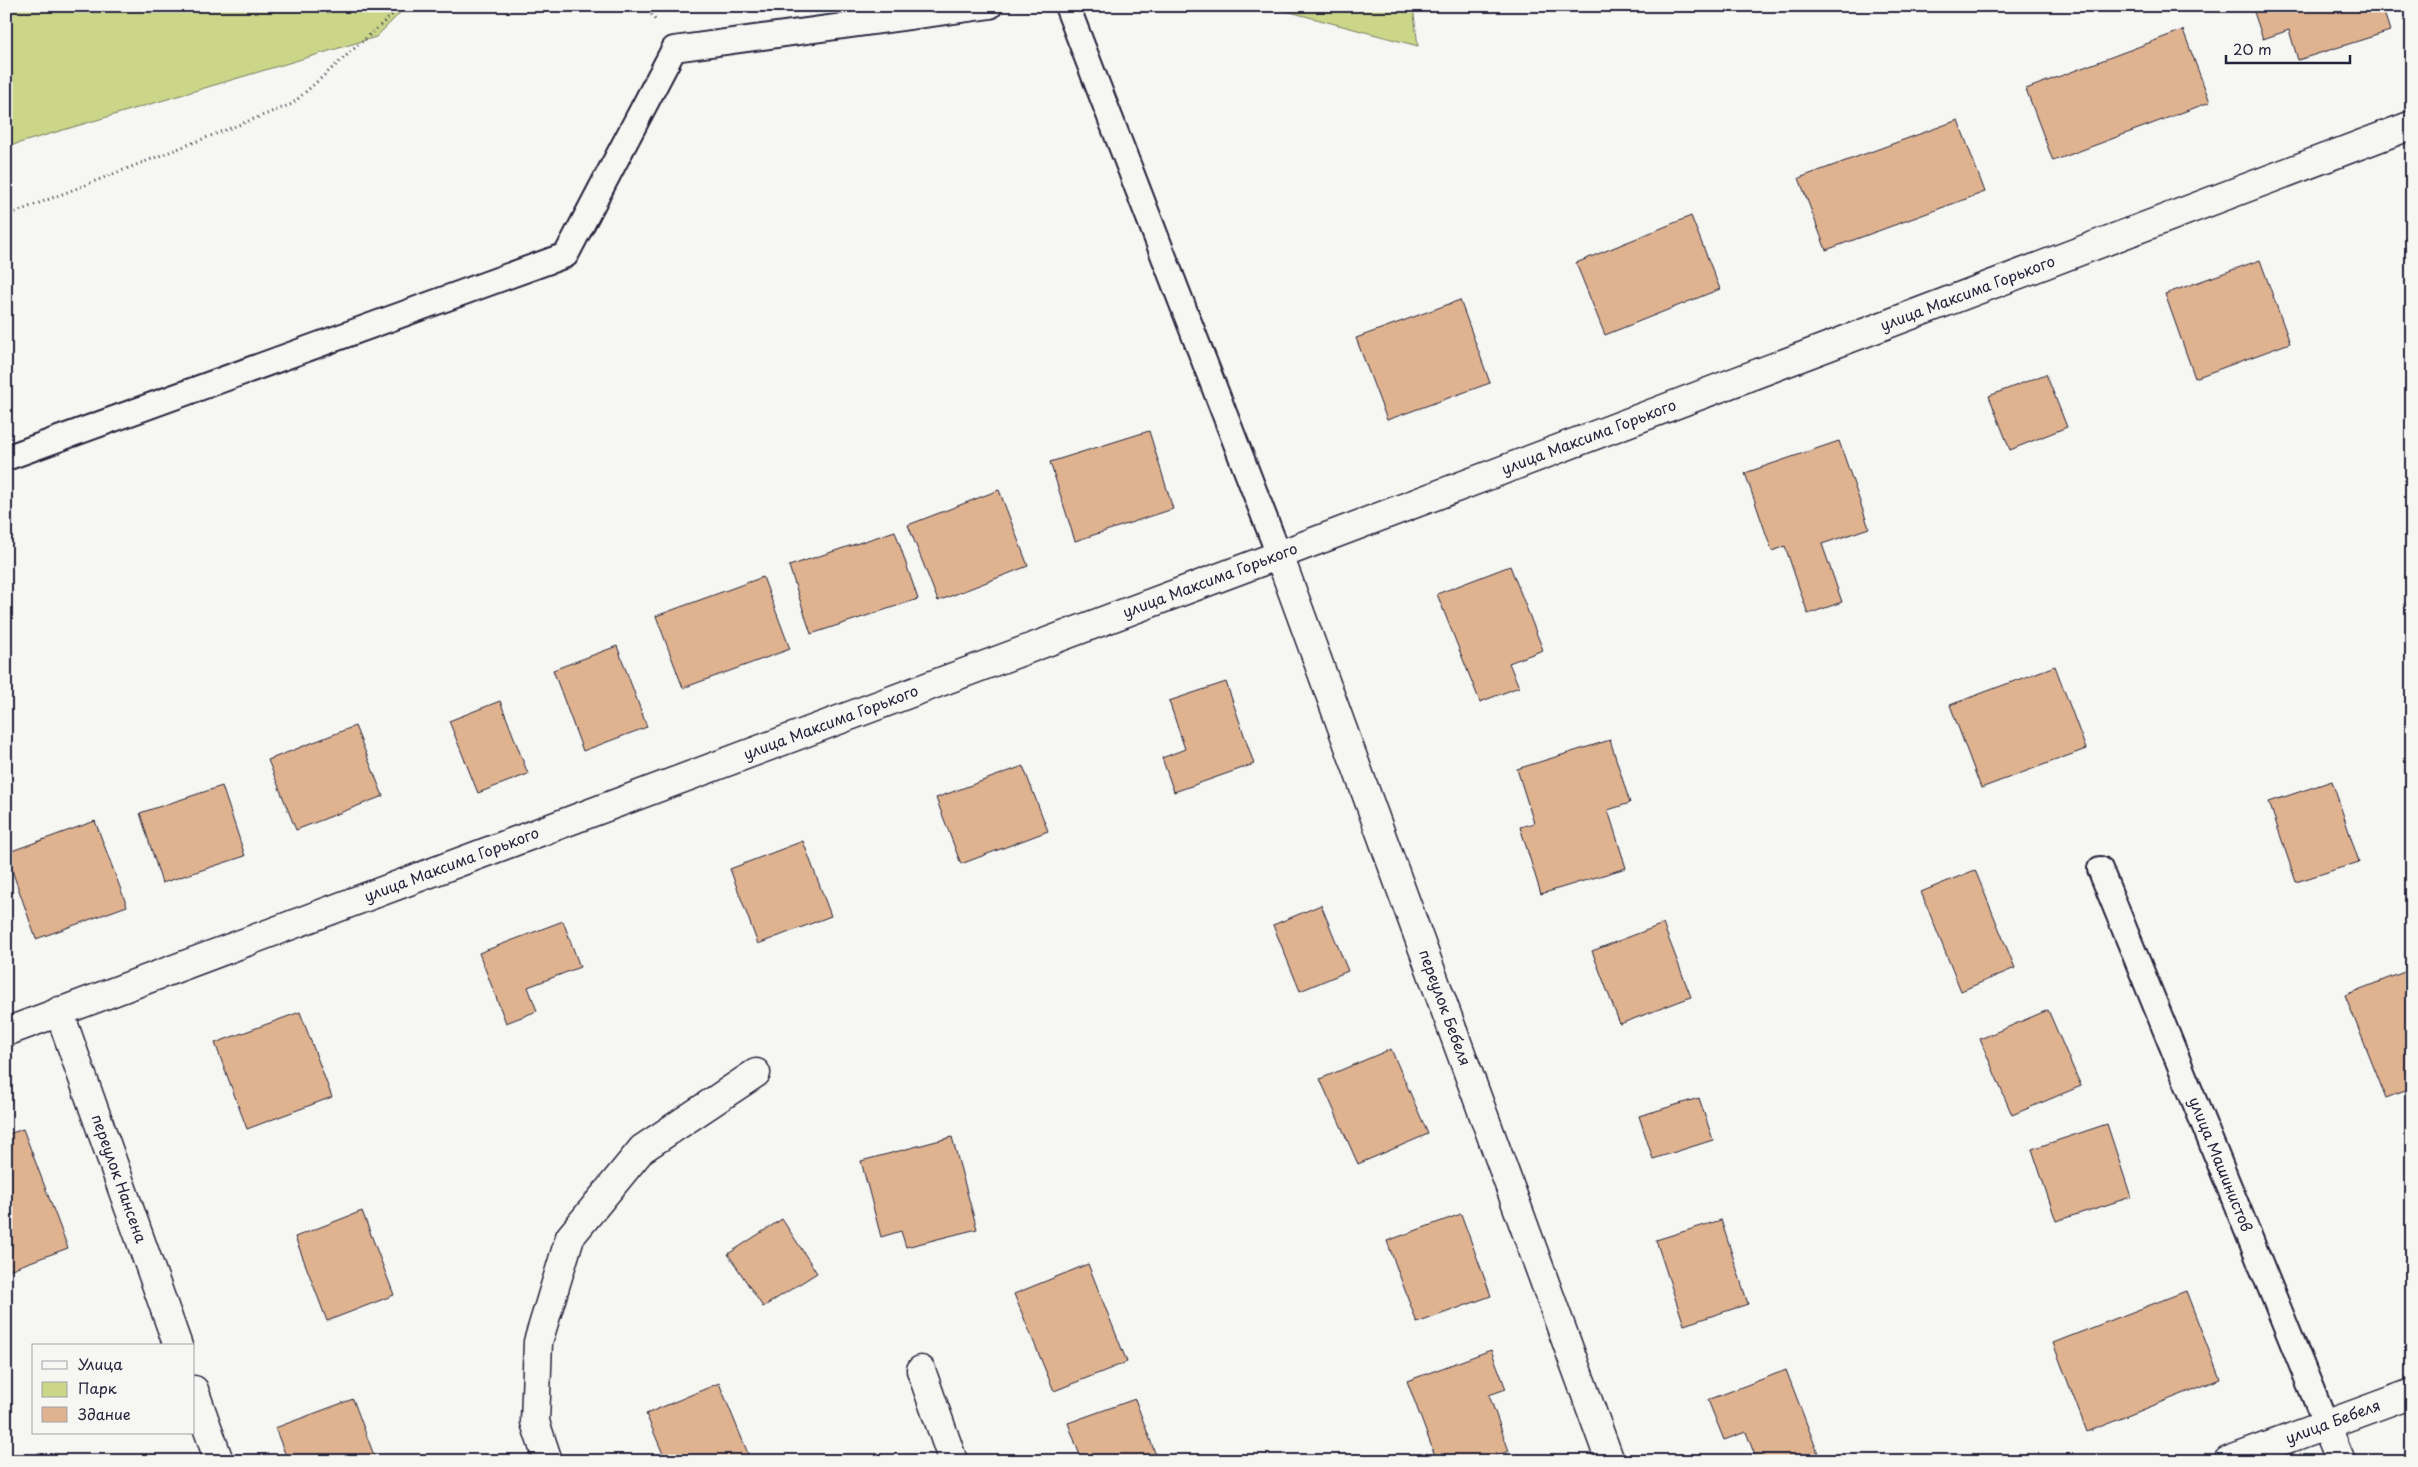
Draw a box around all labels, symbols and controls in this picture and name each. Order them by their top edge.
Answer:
scale bar [2226,32,2349,64]
text: 20 m [2233,37,2272,60]
street label: улица Максима Горького [1876,249,2058,336]
street label: улица Максима Горького [1498,392,1679,480]
street label: улица Максима Горького [1119,536,1301,623]
street label: улица Максима Горького [740,678,921,765]
street label: улица Максима Горького [360,820,542,907]
street label: переулок Бебеля [1414,946,1478,1069]
street label: улица Машинистов [2184,1093,2259,1235]
street label: переулок Нансена [87,1111,154,1246]
legend [32,1344,195,1434]
text: Улица [78,1352,123,1375]
text: Парк [78,1376,117,1399]
street label: улица Бебеля [2282,1393,2383,1449]
text: Здание [78,1402,131,1425]

